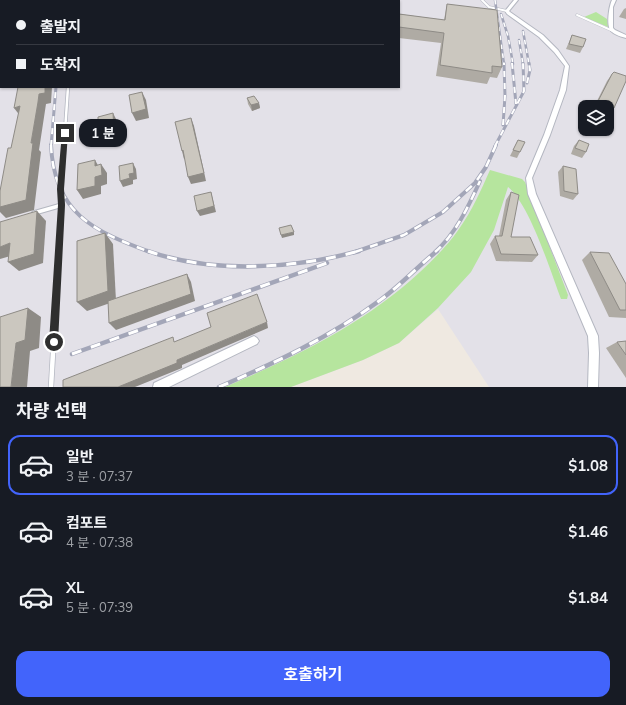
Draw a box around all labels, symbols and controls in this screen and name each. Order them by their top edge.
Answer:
text: 출발지 [40,17,81,36]
text: 도착지 [40,55,81,74]
map controls [578,100,614,136]
button: layers [578,100,614,136]
callout: 1 분 [79,119,127,147]
route end [56,124,74,142]
text: 1 분 [91,125,115,141]
route start [45,333,63,351]
text: 차량 선택 [16,399,87,422]
icon: car [18,447,54,483]
text: 일반 [66,447,94,466]
text: $1.08 [568,456,608,475]
text: 3 분 · 07:37 [66,468,133,484]
icon: car [18,513,54,549]
text: 컴포트 [66,513,107,532]
text: $1.46 [568,522,608,541]
text: 4 분 · 07:38 [66,534,133,550]
text: XL [66,578,84,597]
icon: car [18,579,54,615]
text: $1.84 [568,588,608,607]
text: 5 분 · 07:39 [66,599,133,615]
button: 호출하기 [16,651,610,697]

